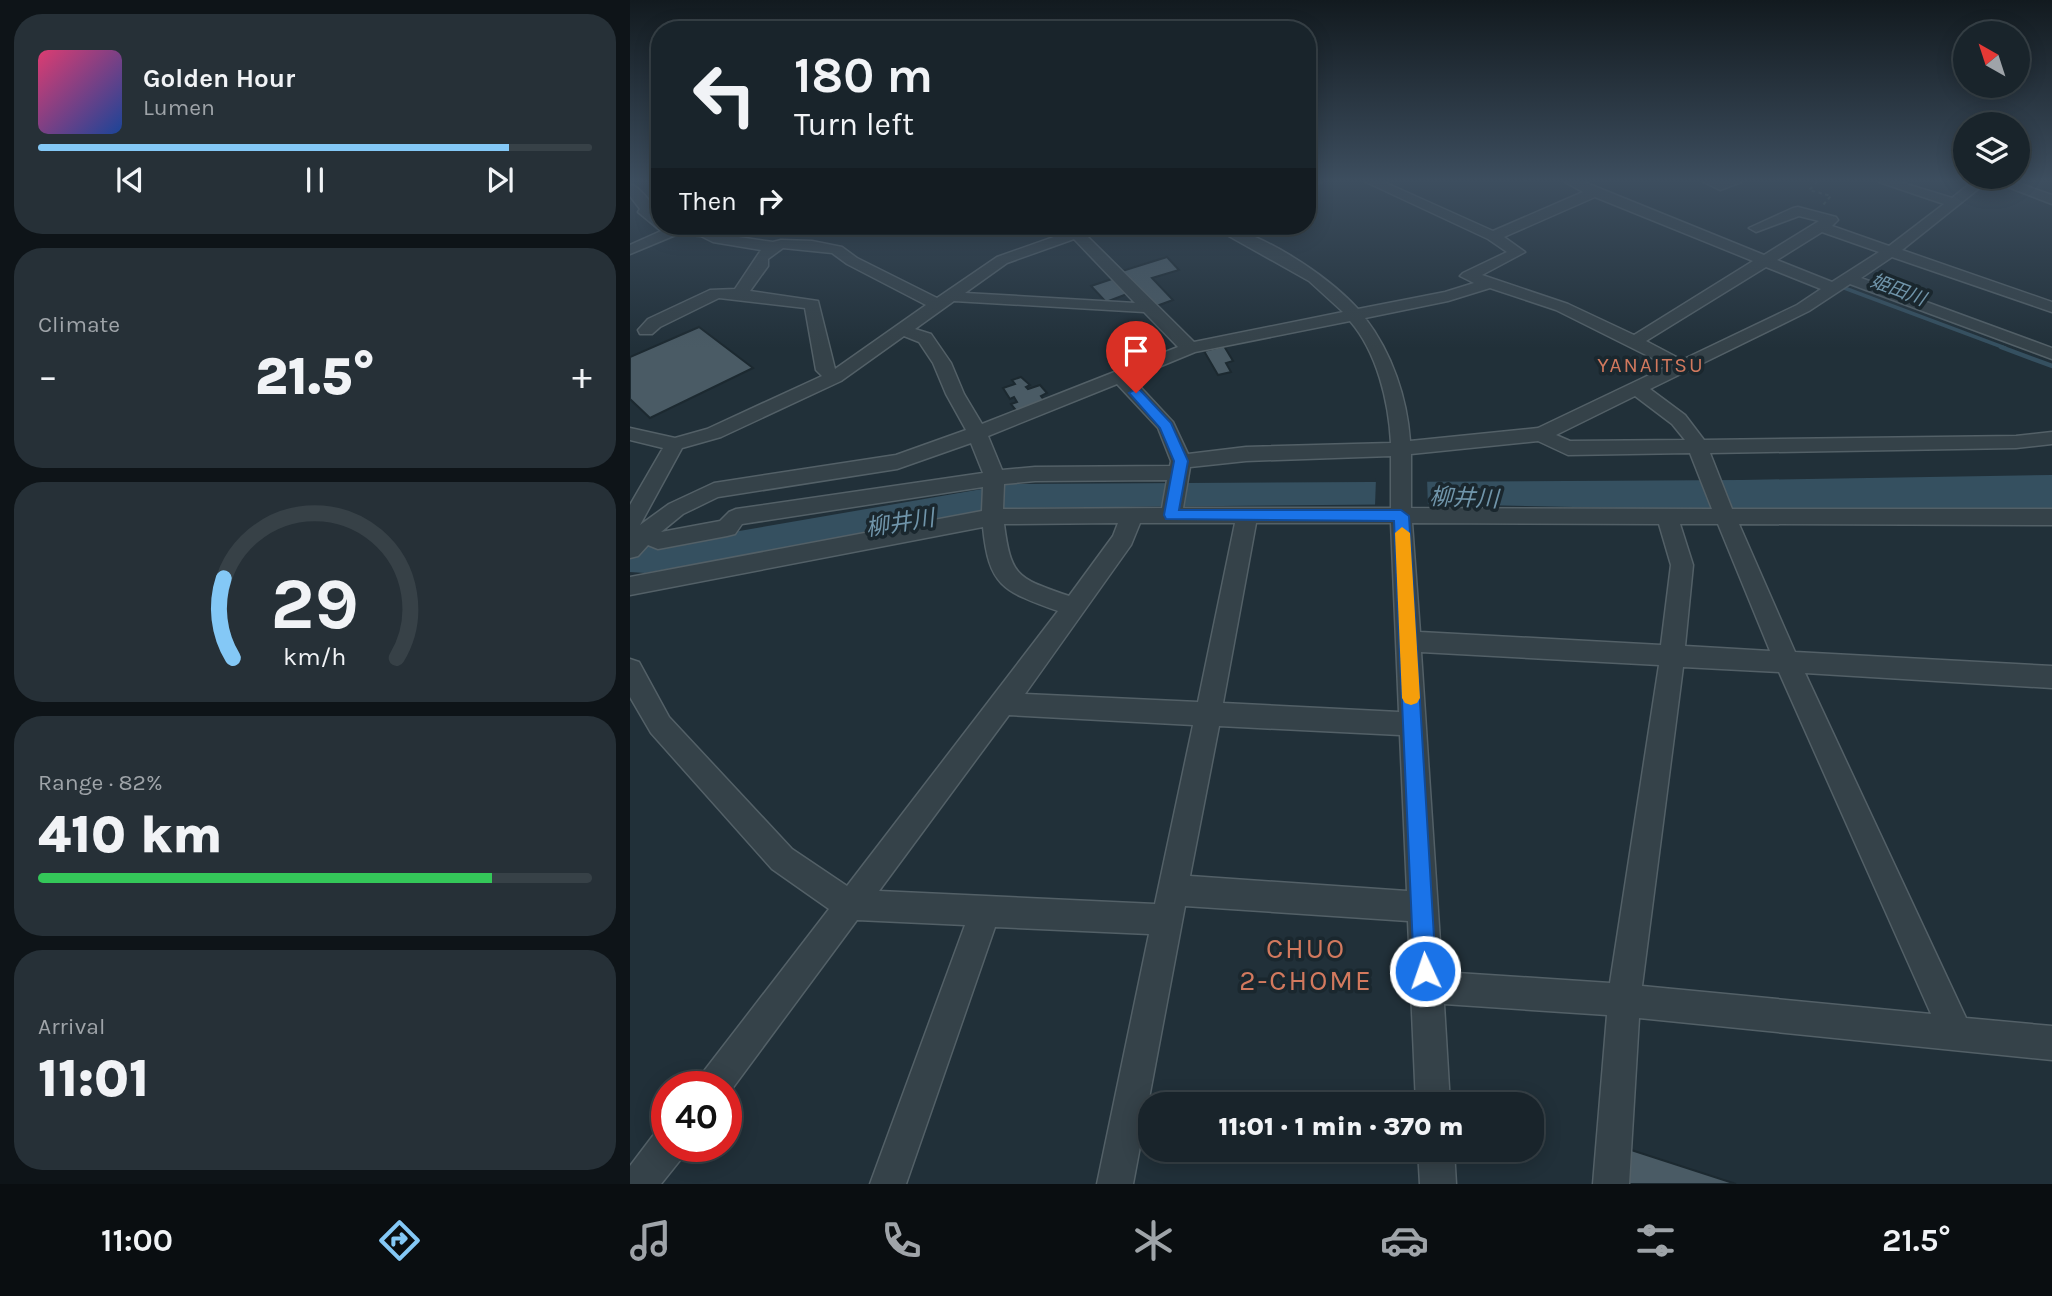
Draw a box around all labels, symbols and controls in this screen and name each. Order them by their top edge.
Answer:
north arrow [1953,21,2030,98]
map controls [1953,21,2030,189]
text: 180 m [794,47,933,104]
icon: left [679,49,770,140]
text: Golden Hour [143,63,295,94]
text: Lumen [143,94,215,121]
text: Turn left [794,106,914,143]
button: layers [1953,112,2030,189]
icon: previous [111,161,149,199]
icon: pause [296,161,334,199]
icon: next [481,161,519,199]
icon: right [751,182,789,220]
text: Then [679,186,737,217]
water label: 姫田川 [1867,270,1930,311]
text: Climate [38,311,120,338]
pin [1106,321,1166,393]
icon: arrive [1117,332,1155,370]
text: 21.5° [255,346,375,407]
district label: YANAITSU [1597,353,1705,377]
text: − [38,354,58,399]
text: + [572,354,592,399]
water label: 柳井川 [1429,483,1502,513]
water label: 柳井川 [864,504,939,542]
text: 29 [271,561,359,646]
text: km/h [283,642,347,671]
text: Range · 82% [38,769,163,796]
text: 410 km [38,804,222,865]
district label: CHUO 2-CHOME [1239,932,1373,997]
position arrow [1388,934,1462,1008]
text: Arrival [38,1013,105,1040]
text: 11:01 [38,1048,149,1109]
speed limit sign: 40 [651,1071,742,1162]
text: 11:01 · 1 min · 370 m [1218,1111,1464,1142]
icon: directions [375,1216,424,1265]
icon: music [626,1216,675,1265]
icon: phone [877,1216,926,1265]
icon: climate [1129,1216,1178,1265]
icon: car [1380,1216,1429,1265]
icon: filters [1631,1216,1680,1265]
text: 11:00 [101,1222,173,1259]
text: 21.5° [1882,1222,1951,1259]

